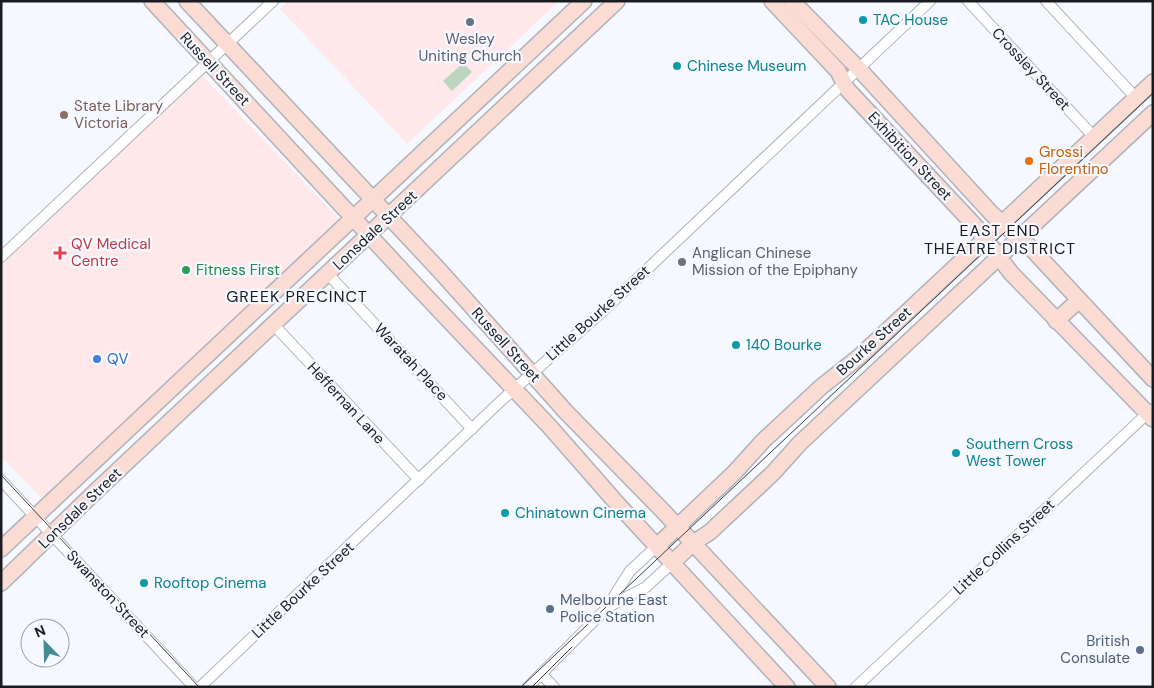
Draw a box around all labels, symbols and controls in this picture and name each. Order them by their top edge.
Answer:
place label: TAC House [873,10,948,30]
marker: TAC House [857,14,869,26]
marker: Wesley Uniting Church [464,16,476,28]
street label: Crossley Street [987,23,1075,115]
street label: Russell Street [176,28,255,110]
place label: Wesley Uniting Church [419,29,521,66]
place label: Chinese Museum [687,56,806,76]
marker: Chinese Museum [671,60,683,72]
place label: State Library Victoria [74,96,164,133]
street label: Exhibition Street [864,107,956,205]
marker: State Library Victoria [58,109,70,121]
place label: Grossi Florentino [1039,142,1109,179]
marker: Grossi Florentino [1023,155,1035,167]
street label: Lonsdale Street [328,186,422,274]
district label: EAST END THEATRE DISTRICT [924,220,1076,259]
place label: QV Medical Centre [71,234,151,271]
place label: Anglican Chinese Mission of the Epiphany [692,243,858,280]
marker: QV Medical Centre [53,246,67,260]
marker: Anglican Chinese Mission of the Epiphany [676,256,688,268]
place label: Fitness First [196,260,280,280]
street label: Little Bourke Street [542,261,654,365]
marker: Fitness First [180,264,192,276]
district label: GREEK PRECINCT [226,286,368,307]
street label: Bourke Street [832,302,916,380]
street label: Russell Street [467,303,545,387]
street label: Waratah Place [370,319,452,405]
place label: 140 Bourke [746,335,822,355]
marker: 140 Bourke [730,339,742,351]
place label: QV [107,349,129,369]
marker: QV [91,353,103,365]
street label: Heffernan Lane [303,358,389,448]
place label: Southern Cross West Tower [966,434,1073,471]
marker: Southern Cross West Tower [950,447,962,459]
street label: Lonsdale Street [34,463,126,553]
street label: Little Collins Street [949,495,1059,599]
place label: Chinatown Cinema [515,503,646,523]
marker: Chinatown Cinema [499,507,511,519]
street label: Little Bourke Street [247,537,359,643]
street label: Swanston Street [62,546,154,642]
place label: Rooftop Cinema [154,573,266,593]
marker: Rooftop Cinema [138,577,150,589]
place label: Melbourne East Police Station [560,590,668,627]
marker: Melbourne East Police Station [544,603,556,615]
north arrow [20,618,70,668]
text: N [32,621,48,641]
place label: British Consulate [1060,631,1130,668]
marker: British Consulate [1134,644,1146,656]

